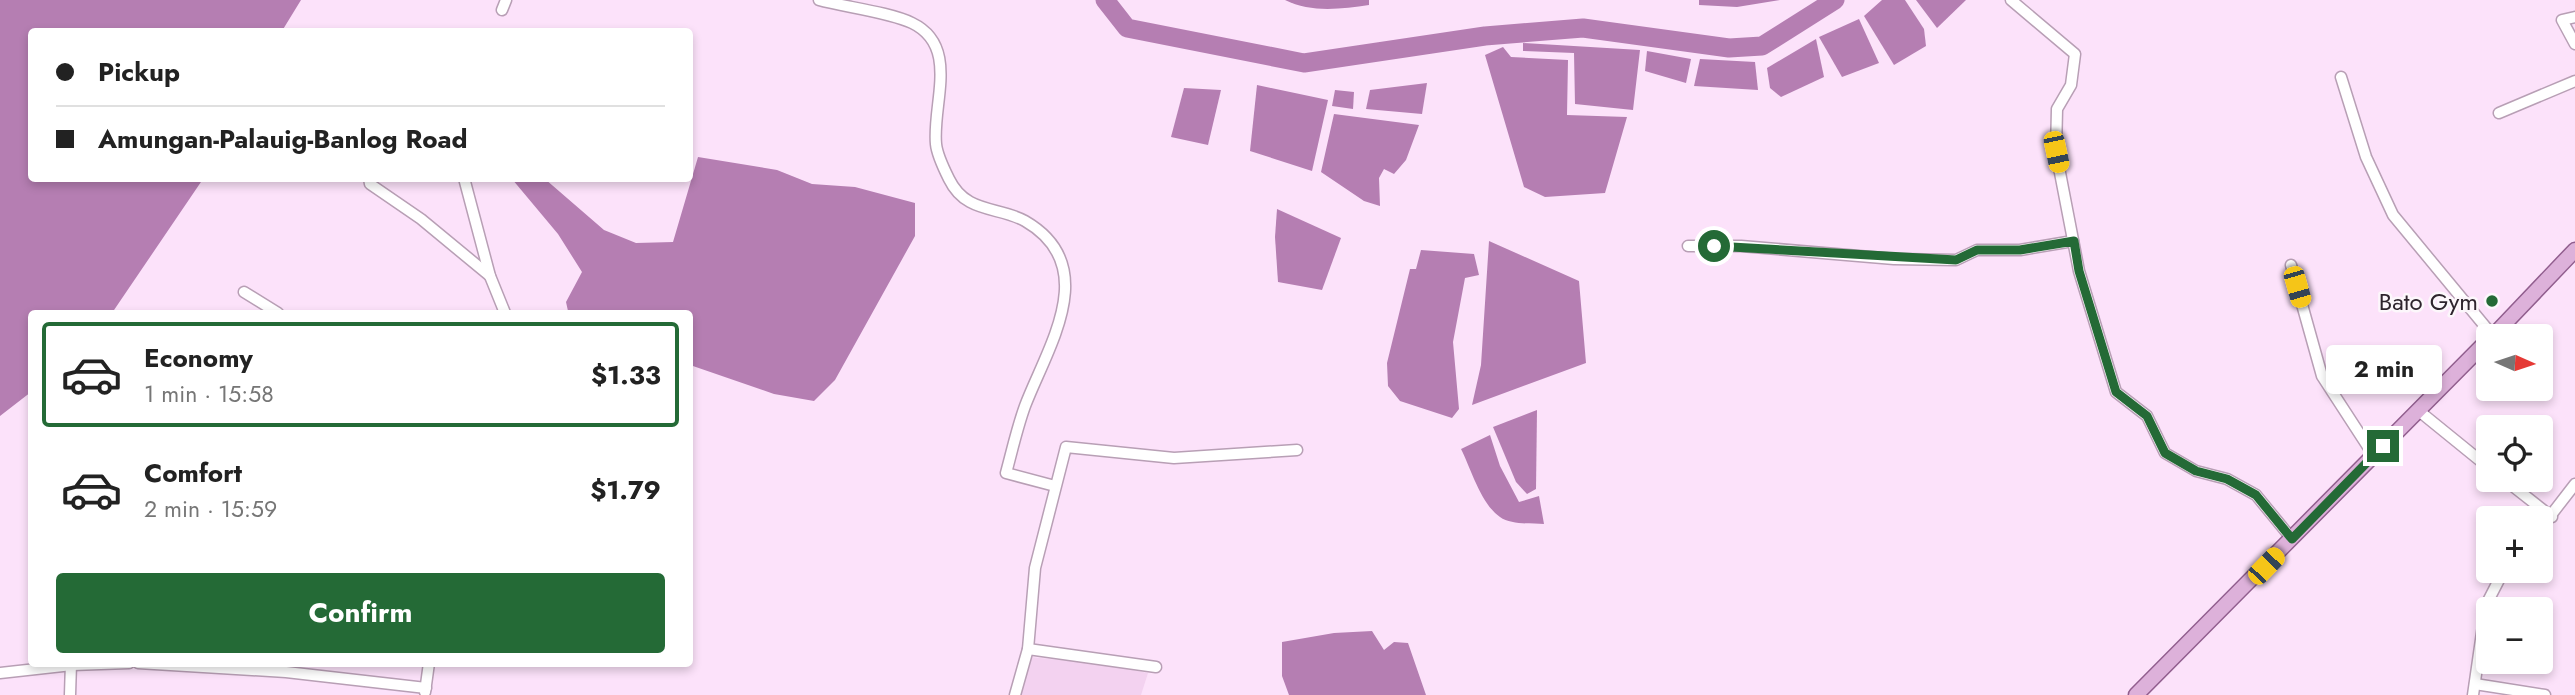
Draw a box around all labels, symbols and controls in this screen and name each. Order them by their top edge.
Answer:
text: Pickup [98,53,180,91]
text: Amungan-Palauig-Banlog Road [98,120,468,158]
car [2042,129,2071,175]
route start [1698,230,1730,262]
car [2282,264,2313,310]
place label: Bato Gym [2379,284,2478,319]
marker: Bato Gym [2484,293,2500,309]
north arrow [2476,324,2553,401]
map controls [2476,324,2553,674]
text: Economy [144,339,253,377]
icon: car [60,343,123,406]
callout: 2 min [2325,344,2441,394]
text: 2 min [2354,352,2414,386]
text: $1.33 [591,356,661,394]
text: 1 min · 15:58 [144,377,274,411]
button: locate [2476,415,2553,492]
route end [2367,430,2399,462]
text: Comfort [144,454,242,492]
icon: car [60,458,123,521]
text: $1.79 [590,471,661,509]
text: 2 min · 15:59 [144,492,277,526]
button: + [2476,506,2553,583]
car [2244,544,2289,588]
button: Confirm [56,573,665,653]
button: − [2476,597,2553,674]

